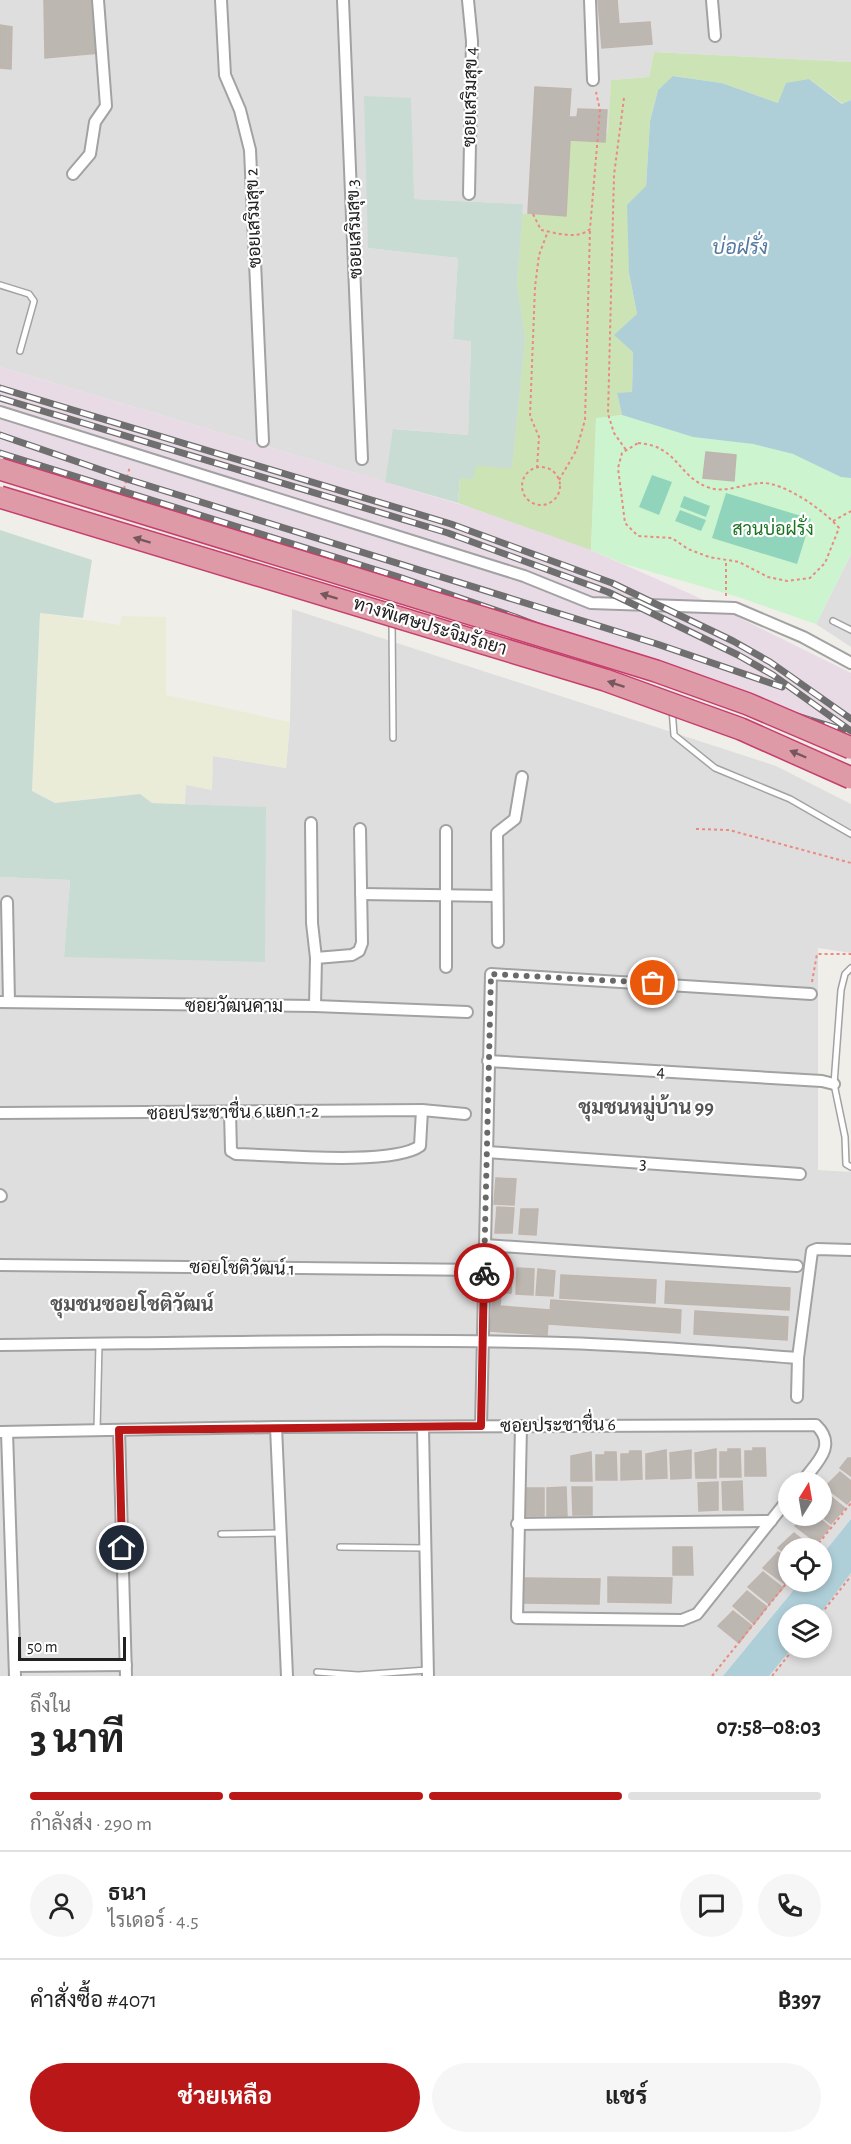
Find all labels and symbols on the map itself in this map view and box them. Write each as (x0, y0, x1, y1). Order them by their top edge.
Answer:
street label: ซอยเสริมสุข 4 (458, 46, 483, 147)
street label: ซอยเสริมสุข 2 (240, 168, 267, 268)
street label: ซอยเสริมสุข 3 (341, 179, 368, 279)
water label: บ่อฝรั่ง (712, 231, 768, 258)
park label: สวนบ่อฝรั่ง (732, 514, 814, 539)
one-way arrow (133, 535, 151, 544)
one-way arrow (320, 591, 338, 600)
street label: ทางพิเศษประจิมรัถยา (351, 592, 510, 659)
one-way arrow (607, 678, 625, 688)
one-way arrow (789, 748, 807, 758)
pin (627, 957, 678, 1008)
street label: ซอยวัฒนคาม (185, 995, 283, 1016)
street label: 4 (656, 1063, 666, 1081)
street label: ซอยประชาชื่น 6 แยก 1-2 (147, 1094, 319, 1124)
district label: ชุมชนหมู่บ้าน 99 (578, 1094, 714, 1122)
street label: 3 (639, 1155, 647, 1173)
courier (454, 1243, 514, 1303)
street label: ซอยโชติวัฒน์ 1 (189, 1254, 295, 1279)
district label: ชุมชนซอยโชติวัฒน์ (50, 1290, 215, 1319)
street label: ซอยประชาชื่น 6 (500, 1408, 616, 1436)
north arrow (778, 1472, 832, 1526)
pin (96, 1522, 147, 1573)
scale bar (18, 1634, 126, 1662)

